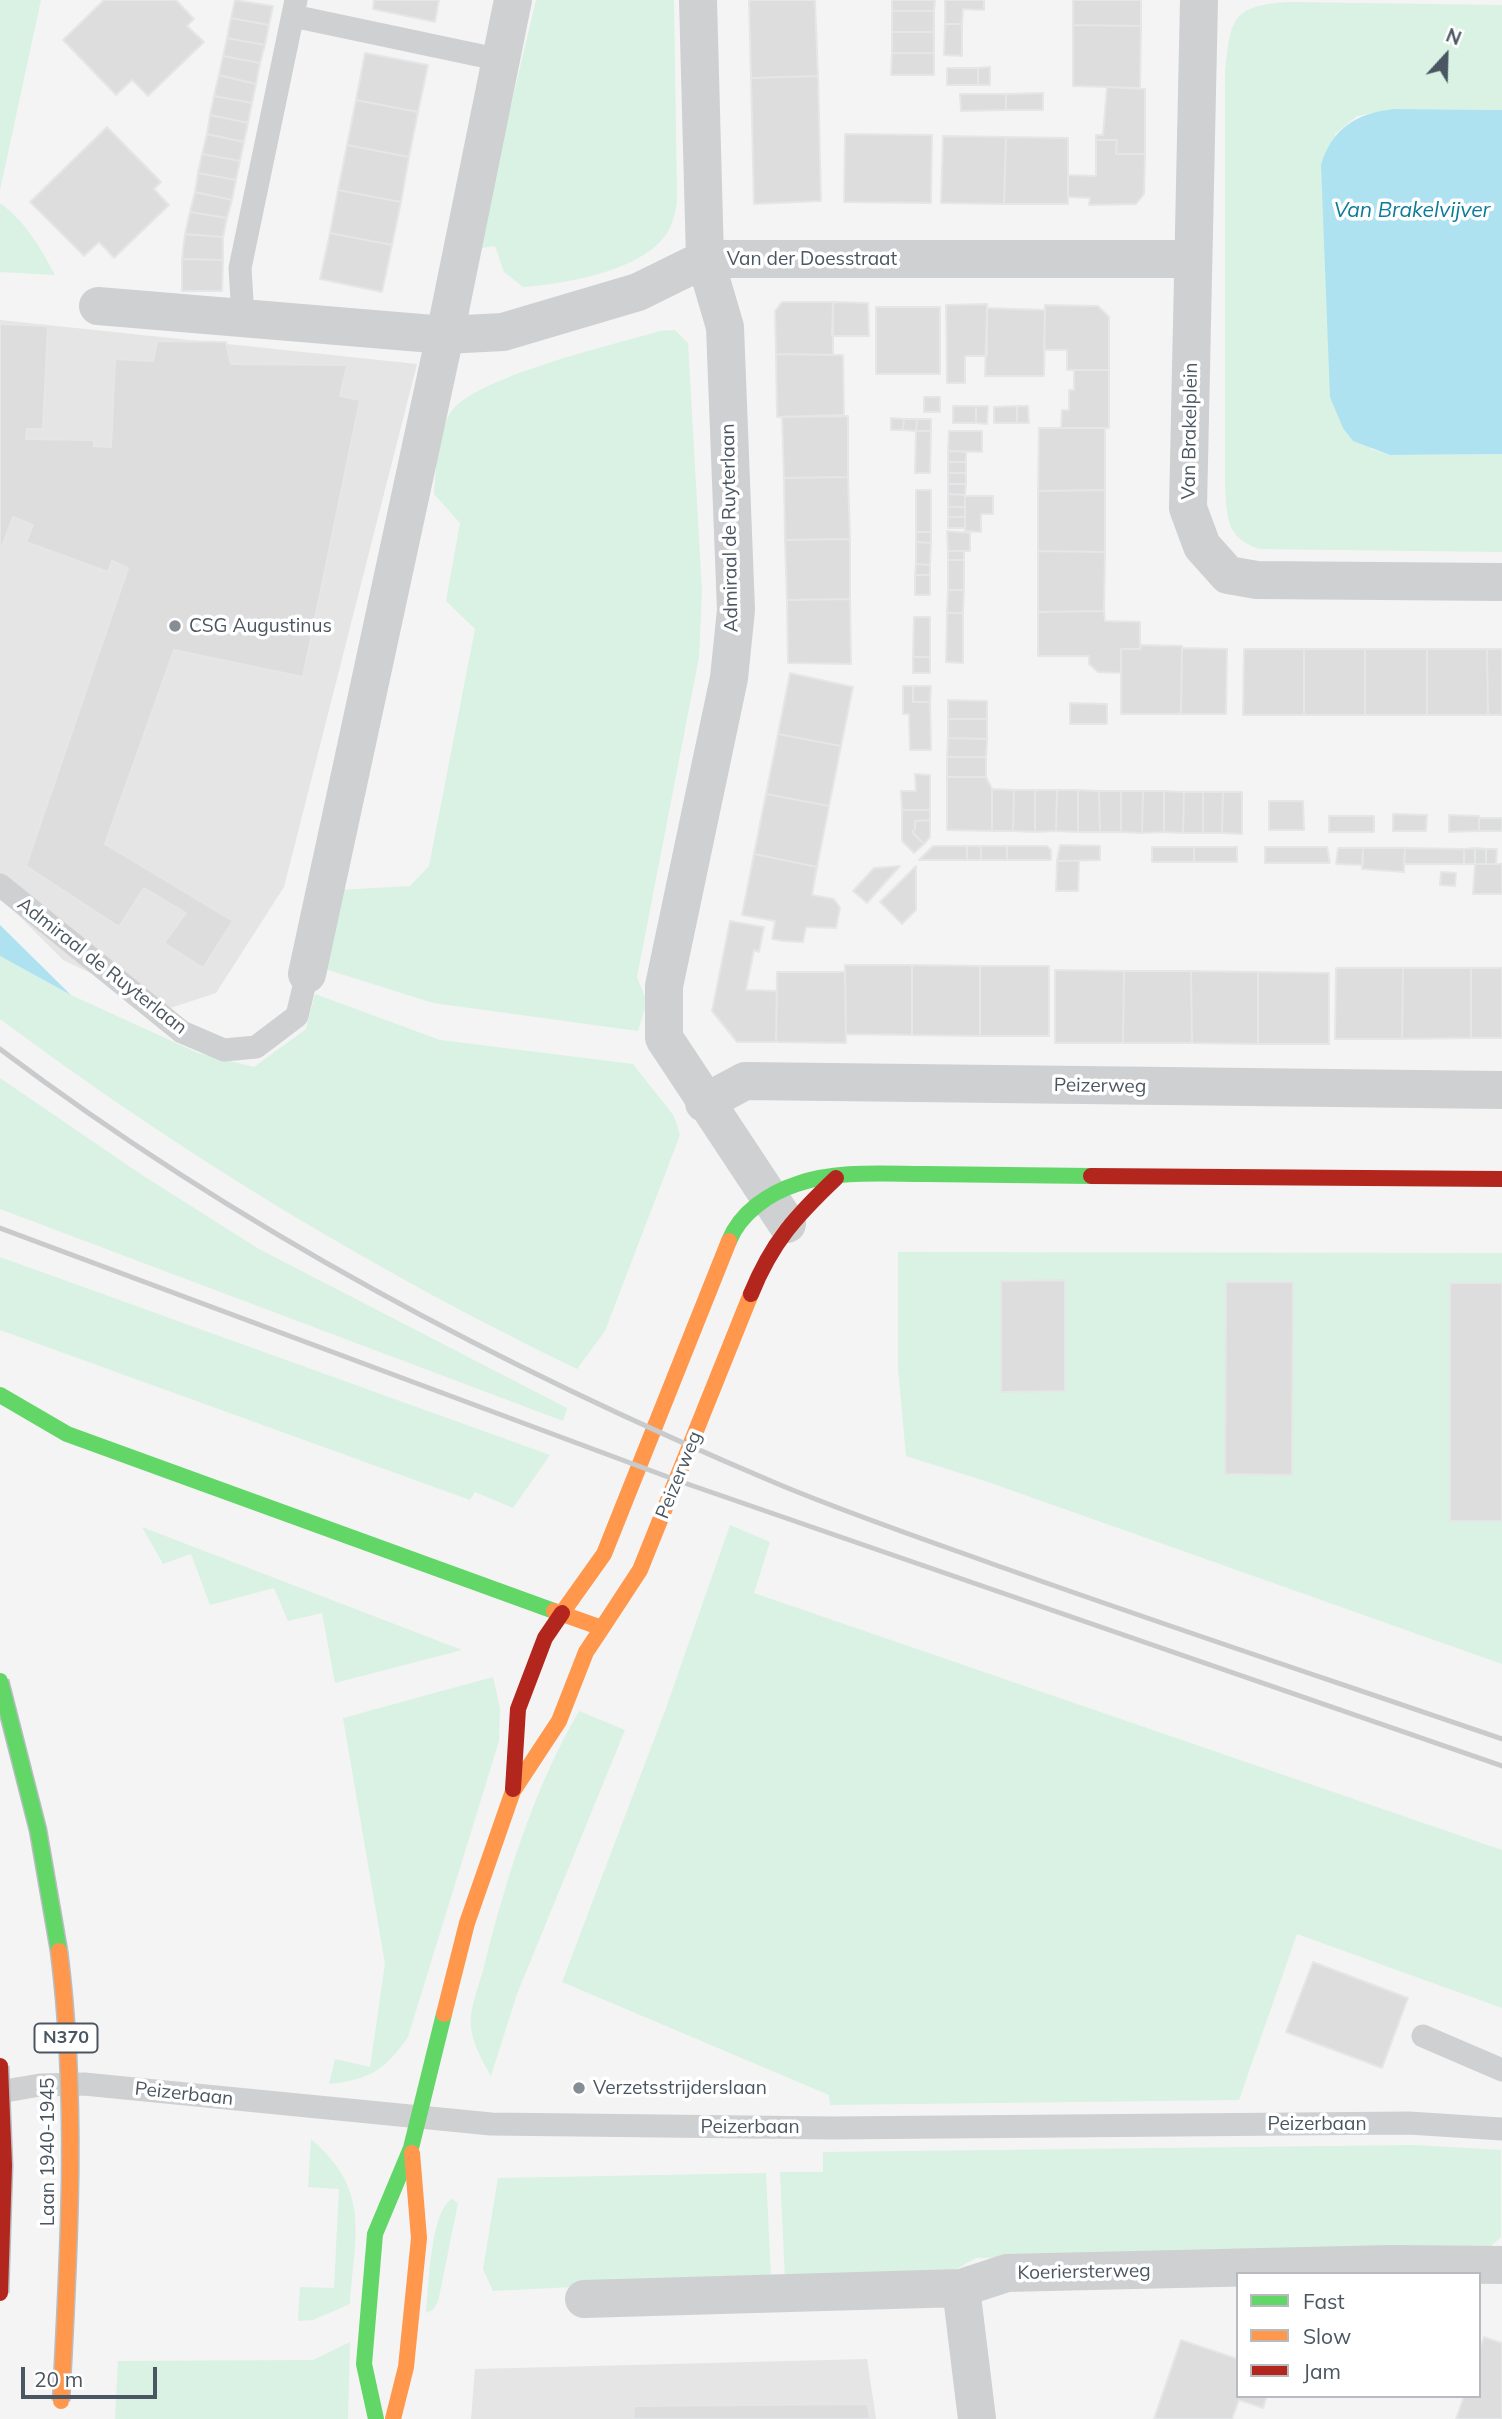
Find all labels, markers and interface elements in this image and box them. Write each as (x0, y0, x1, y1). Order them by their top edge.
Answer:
north arrow (1411, 21, 1481, 91)
text: N (1443, 23, 1465, 50)
water label: Van Brakelvijver (1334, 198, 1490, 224)
street label: Van der Doesstraat (727, 248, 897, 270)
street label: Van Brakelplein (1177, 362, 1203, 500)
street label: Admiraal de Ruyterlaan (717, 423, 743, 633)
place label: CSG Augustinus (189, 615, 332, 637)
marker: CSG Augustinus (167, 618, 183, 634)
street label: Admiraal de Ruyterlaan (13, 893, 191, 1039)
street label: Peizerweg (1054, 1074, 1146, 1098)
street label: Peizerweg (651, 1428, 707, 1522)
road number: N370 (34, 2024, 98, 2052)
street label: Peizerbaan (134, 2077, 234, 2111)
place label: Verzetsstrijderslaan (593, 2077, 767, 2099)
street label: Laan 1940-1945 (37, 2078, 59, 2226)
marker: Verzetsstrijderslaan (571, 2080, 587, 2096)
street label: Peizerbaan (1267, 2113, 1367, 2135)
street label: Peizerbaan (700, 2116, 800, 2138)
street label: Koeriersterweg (1017, 2259, 1151, 2285)
legend (1236, 2272, 1481, 2398)
text: Fast (1303, 2288, 1345, 2314)
text: Slow (1303, 2323, 1351, 2349)
scale bar (24, 2352, 161, 2396)
text: Jam (1303, 2358, 1341, 2384)
text: 20 m (34, 2366, 83, 2392)

